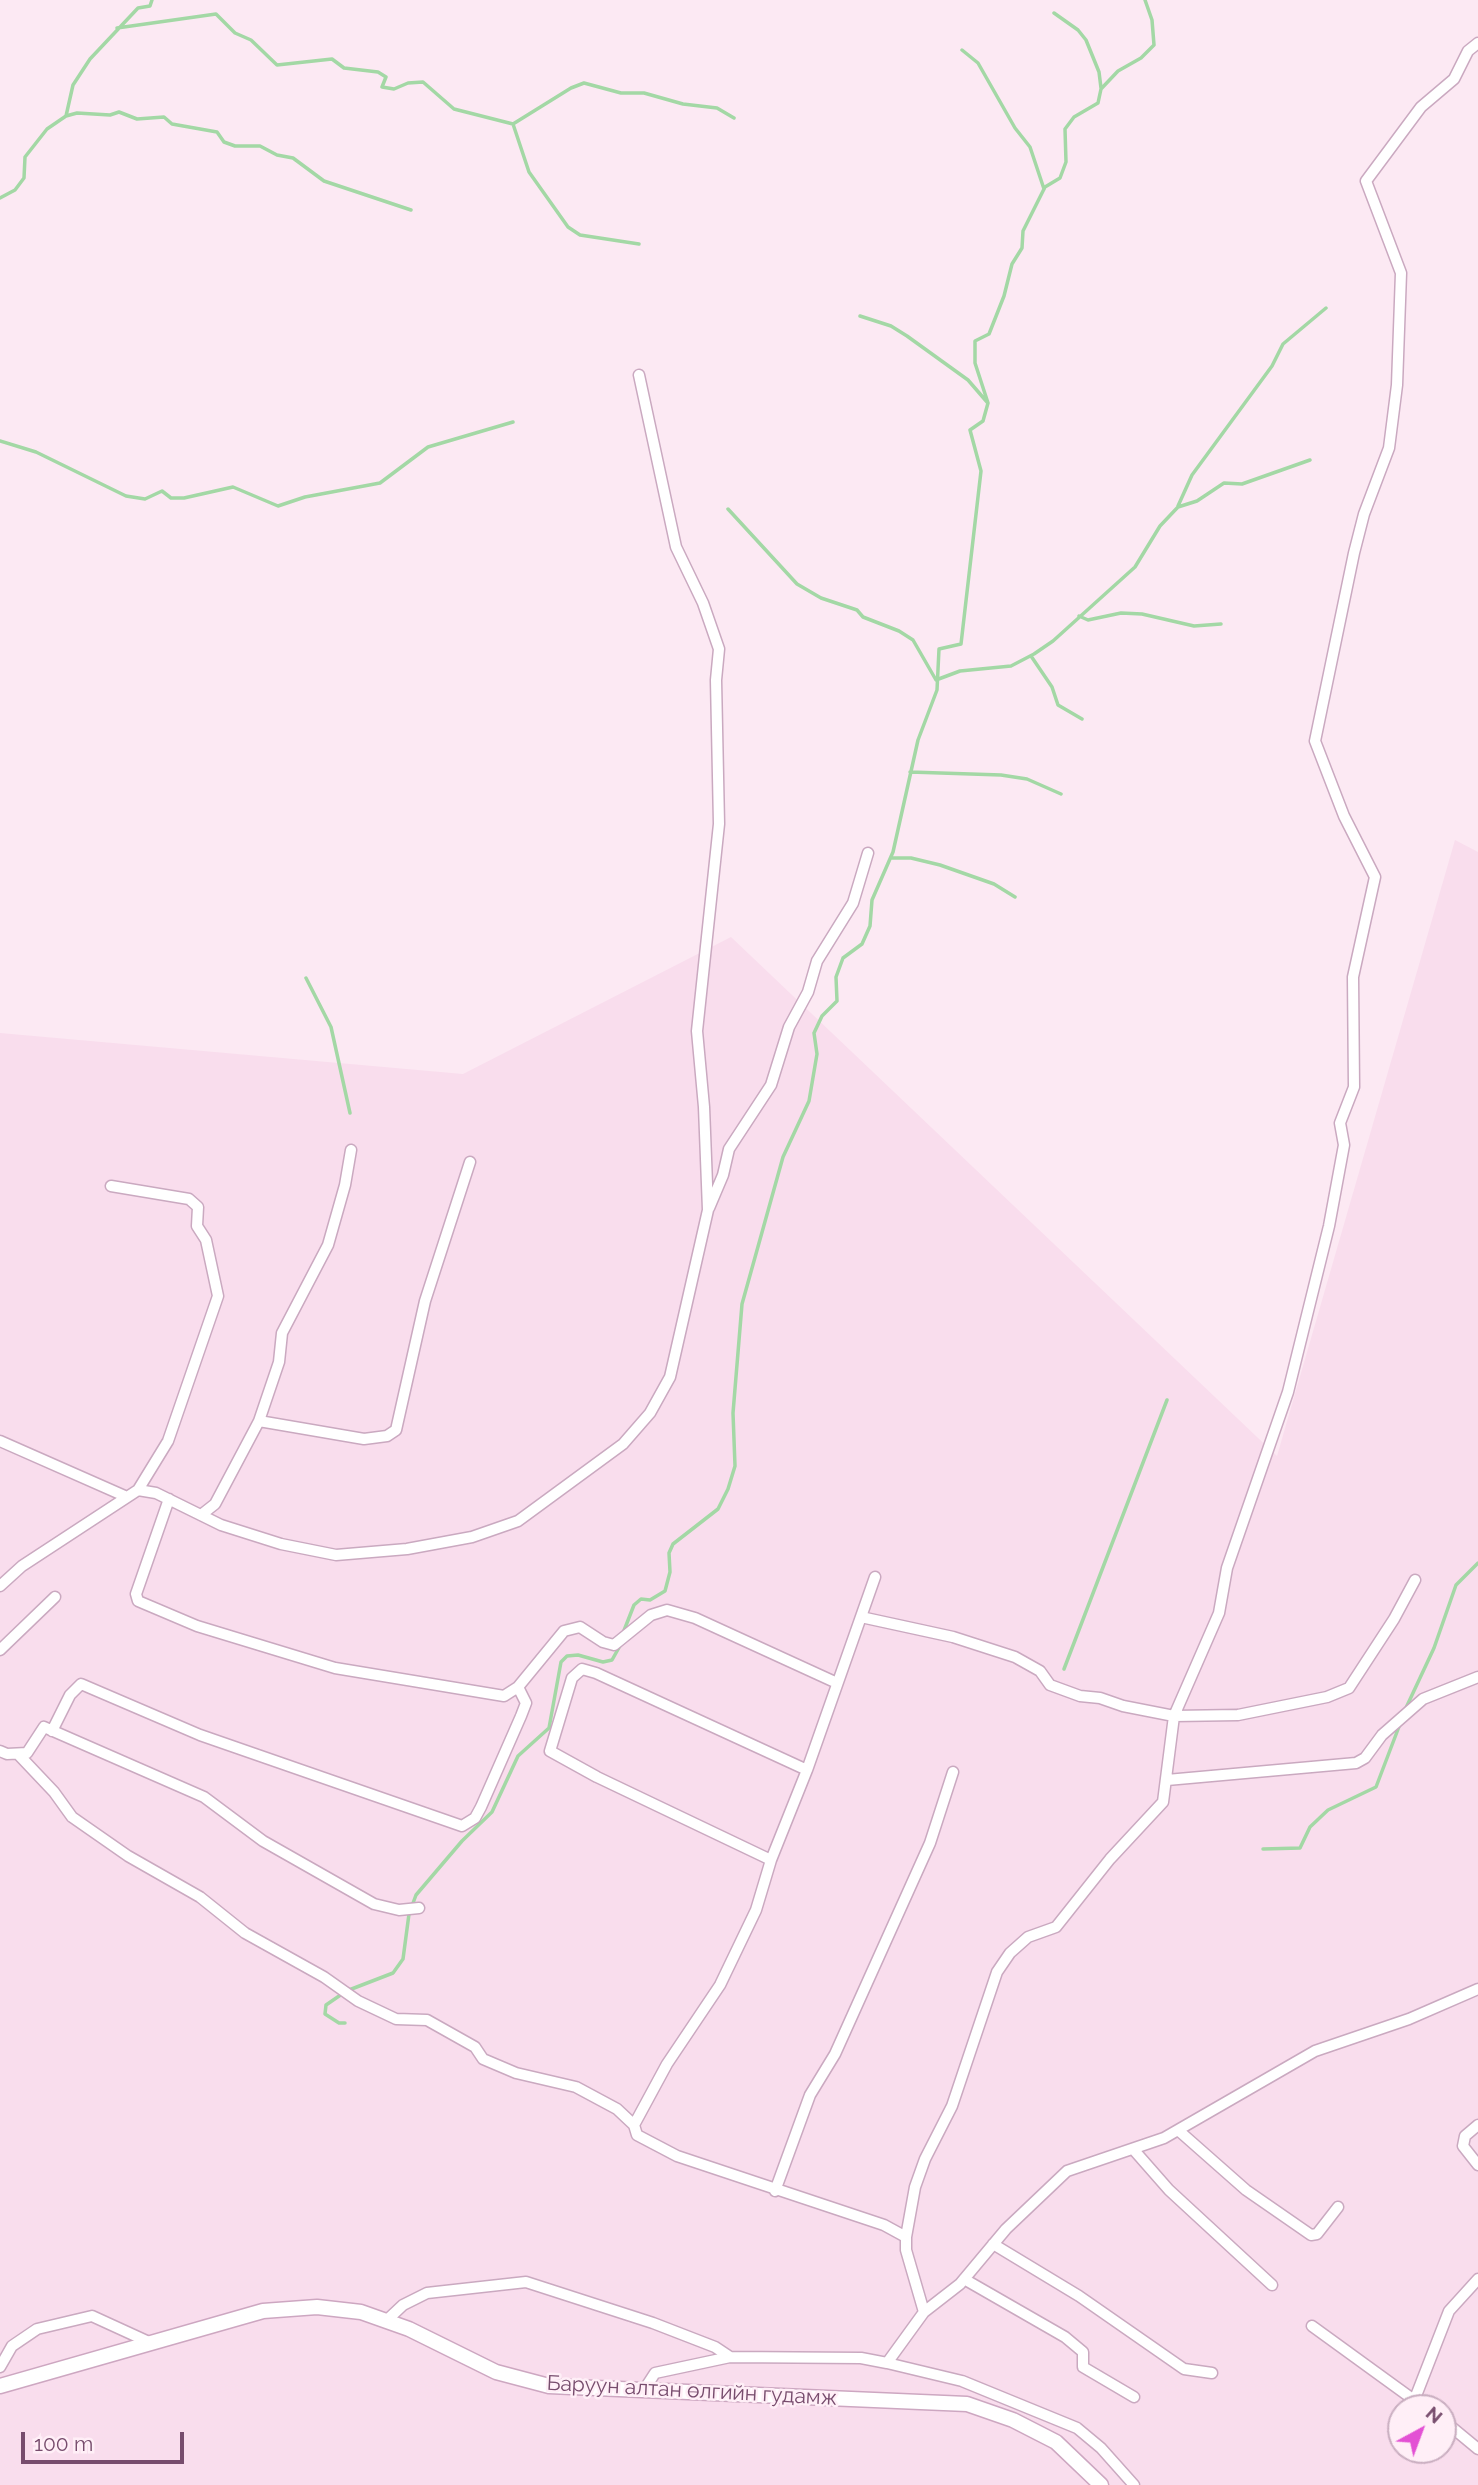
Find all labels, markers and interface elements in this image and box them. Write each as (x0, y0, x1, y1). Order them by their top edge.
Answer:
street label: Баруун алтан өлгийн гудамж (546, 2371, 838, 2411)
north arrow (1387, 2394, 1457, 2464)
text: N (1422, 2402, 1447, 2428)
scale bar (24, 2418, 187, 2462)
text: 100 m (34, 2431, 93, 2456)

